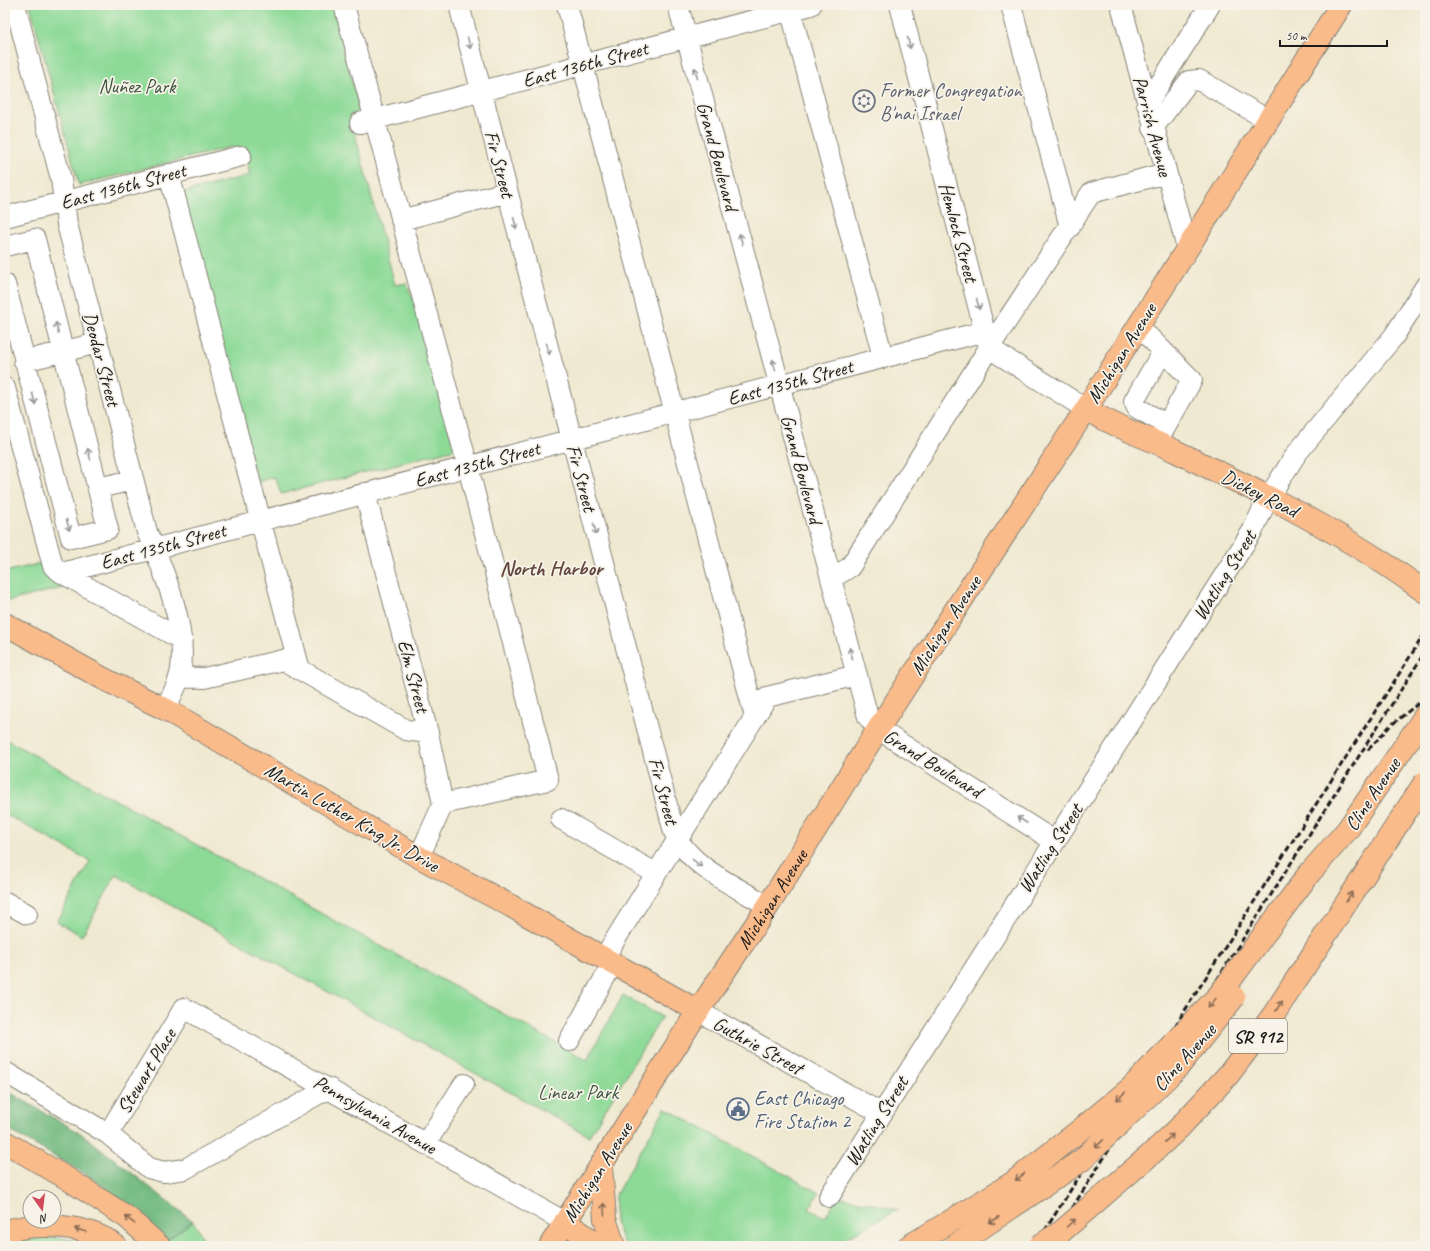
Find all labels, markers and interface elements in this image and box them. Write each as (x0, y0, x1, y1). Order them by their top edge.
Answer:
scale bar (1280, 22, 1387, 48)
text: 50 m (1286, 28, 1308, 44)
street label: East 136th Street (520, 35, 653, 93)
one-way arrow (465, 36, 473, 49)
one-way arrow (906, 36, 914, 49)
one-way arrow (692, 67, 699, 80)
street label: Parrish Avenue (1127, 73, 1178, 180)
park label: Nuñez Park (99, 74, 177, 99)
place label: Former Congregation B'nai Israel (880, 78, 1023, 126)
synagogue icon: Former Congregation B'nai Israel (851, 88, 877, 114)
street label: Grand Boulevard (691, 99, 745, 216)
street label: Fir Street (479, 128, 521, 203)
street label: East 136th Street (58, 157, 191, 215)
street label: Hemlock Street (933, 180, 984, 287)
one-way arrow (512, 216, 519, 229)
one-way arrow (736, 233, 744, 246)
one-way arrow (975, 297, 982, 310)
street label: Michigan Avenue (1081, 297, 1163, 408)
street label: Deodar Street (77, 309, 127, 411)
one-way arrow (52, 321, 60, 334)
one-way arrow (545, 342, 552, 355)
street label: East 135th Street (725, 353, 858, 411)
one-way arrow (770, 358, 777, 371)
one-way arrow (31, 392, 38, 405)
street label: Grand Boulevard (775, 412, 829, 529)
street label: East 135th Street (412, 435, 545, 493)
street label: Fir Street (561, 442, 603, 517)
one-way arrow (84, 447, 92, 460)
street label: Dickey Road (1217, 464, 1305, 525)
street label: East 135th Street (98, 517, 231, 575)
one-way arrow (65, 518, 72, 531)
one-way arrow (592, 522, 599, 535)
street label: Watling Street (1187, 524, 1263, 625)
district label: North Harbor (500, 555, 605, 581)
street label: Michigan Avenue (904, 570, 988, 680)
street label: Elm Street (392, 637, 436, 717)
one-way arrow (847, 646, 854, 659)
street label: Grand Boulevard (879, 723, 989, 805)
street label: Cline Avenue (1339, 752, 1407, 836)
street label: Fir Street (643, 755, 685, 830)
street label: Martin Luther King Jr. Drive (260, 757, 445, 878)
street label: Watling Street (1012, 797, 1090, 897)
one-way arrow (1017, 816, 1028, 824)
street label: Michigan Avenue (731, 843, 814, 954)
one-way arrow (692, 858, 703, 867)
one-way arrow (1345, 892, 1353, 903)
one-way arrow (1207, 998, 1216, 1008)
one-way arrow (1276, 1000, 1284, 1012)
street label: Guthrie Street (709, 1011, 810, 1082)
street label: Cline Avenue (1147, 1017, 1222, 1096)
road number: SR 912 (1229, 1019, 1287, 1053)
street label: Stewart Place (111, 1023, 182, 1118)
street label: Pennsylvania Avenue (309, 1069, 442, 1160)
street label: Watling Street (839, 1070, 915, 1171)
park label: Linear Park (538, 1080, 620, 1105)
place label: East Chicago Fire Station 2 (754, 1086, 852, 1134)
one-way arrow (1116, 1091, 1126, 1101)
public building icon: East Chicago Fire Station 2 (725, 1096, 751, 1122)
street label: Michigan Avenue (557, 1116, 639, 1227)
one-way arrow (1164, 1133, 1174, 1142)
one-way arrow (1094, 1139, 1104, 1149)
one-way arrow (1014, 1173, 1025, 1182)
north arrow (22, 1189, 62, 1229)
one-way arrow (601, 1202, 608, 1215)
text: N (37, 1211, 49, 1227)
one-way arrow (125, 1215, 136, 1224)
one-way arrow (989, 1216, 1000, 1224)
one-way arrow (1066, 1219, 1076, 1228)
one-way arrow (74, 1226, 87, 1233)

